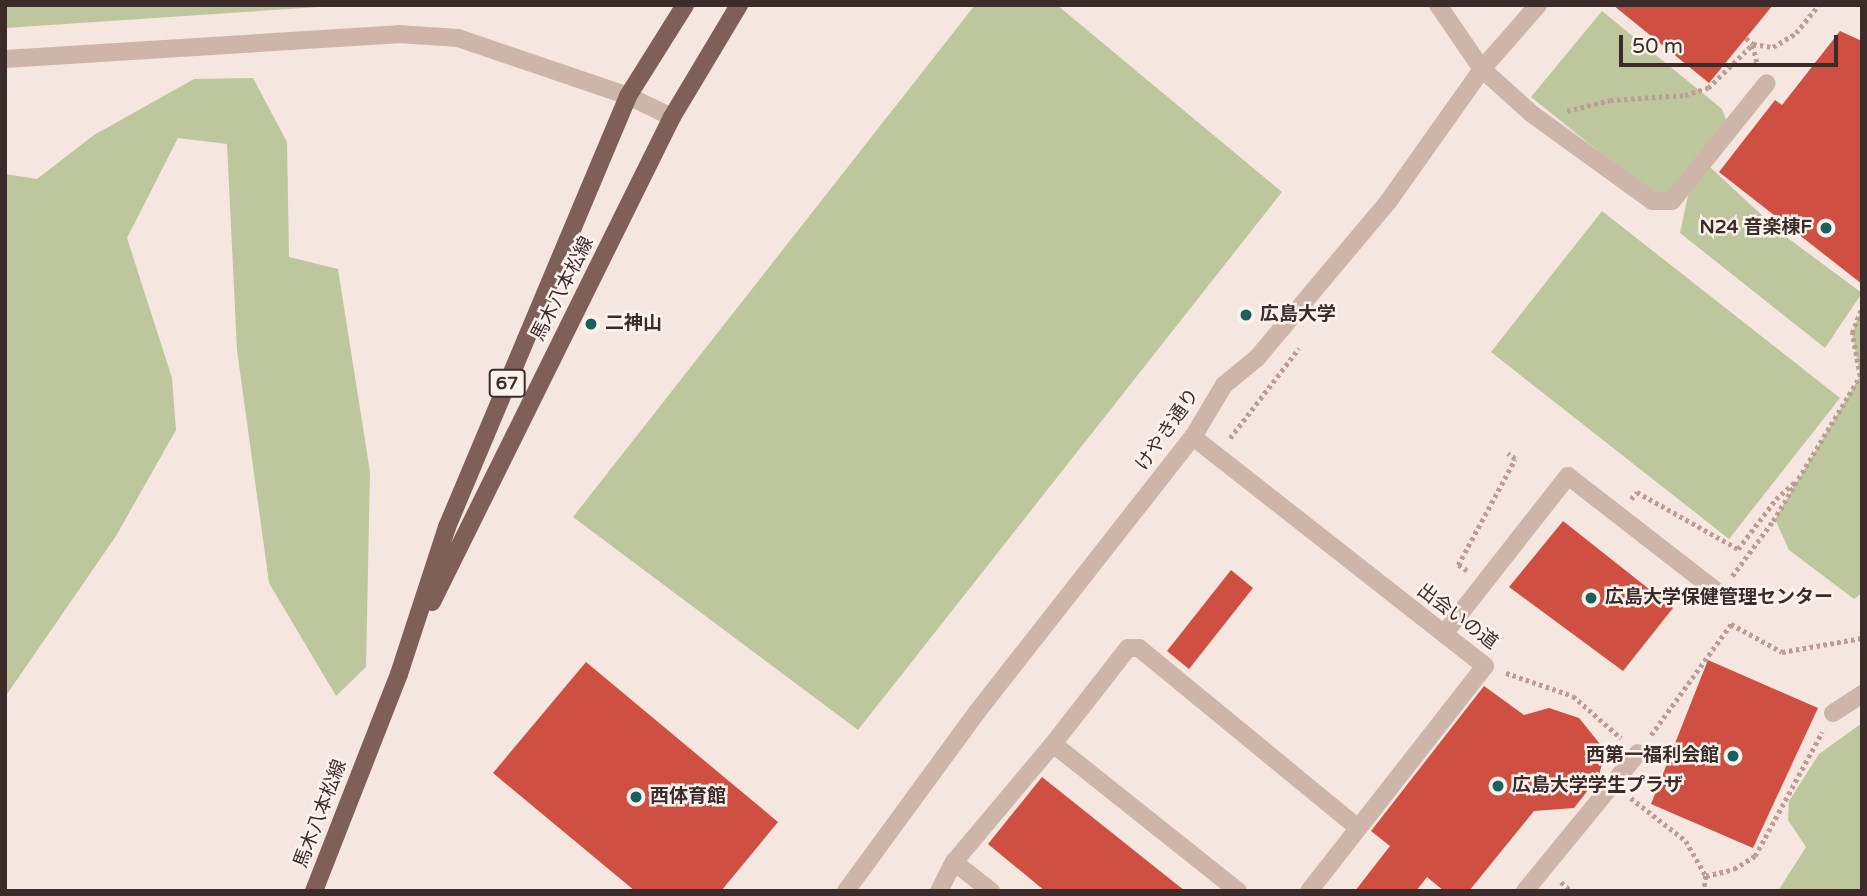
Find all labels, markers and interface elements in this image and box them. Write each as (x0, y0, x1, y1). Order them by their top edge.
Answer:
scale bar (1622, 21, 1841, 65)
text: 50 m (1632, 34, 1683, 59)
place label: N24 音楽棟F (1699, 217, 1812, 239)
marker: N24 音楽棟F (1818, 220, 1834, 236)
street label: 馬木八本松線 (527, 233, 599, 345)
place label: 広島大学 (1260, 304, 1336, 326)
marker: 広島大学 (1238, 307, 1254, 323)
place label: 二神山 (605, 313, 662, 335)
marker: 二神山 (583, 316, 599, 332)
road number: 67 (488, 368, 526, 398)
street label: けやき通り (1131, 385, 1205, 475)
street label: 出会いの道 (1412, 579, 1502, 655)
place label: 広島大学保健管理センター (1605, 587, 1833, 609)
marker: 広島大学保健管理センター (1583, 590, 1599, 606)
place label: 西第一福利会館 (1586, 745, 1719, 767)
marker: 西第一福利会館 (1725, 748, 1741, 764)
street label: 馬木八本松線 (290, 757, 352, 871)
place label: 広島大学学生プラザ (1512, 775, 1683, 797)
marker: 広島大学学生プラザ (1490, 778, 1506, 794)
place label: 西体育館 (650, 786, 726, 808)
marker: 西体育館 (628, 789, 644, 805)

